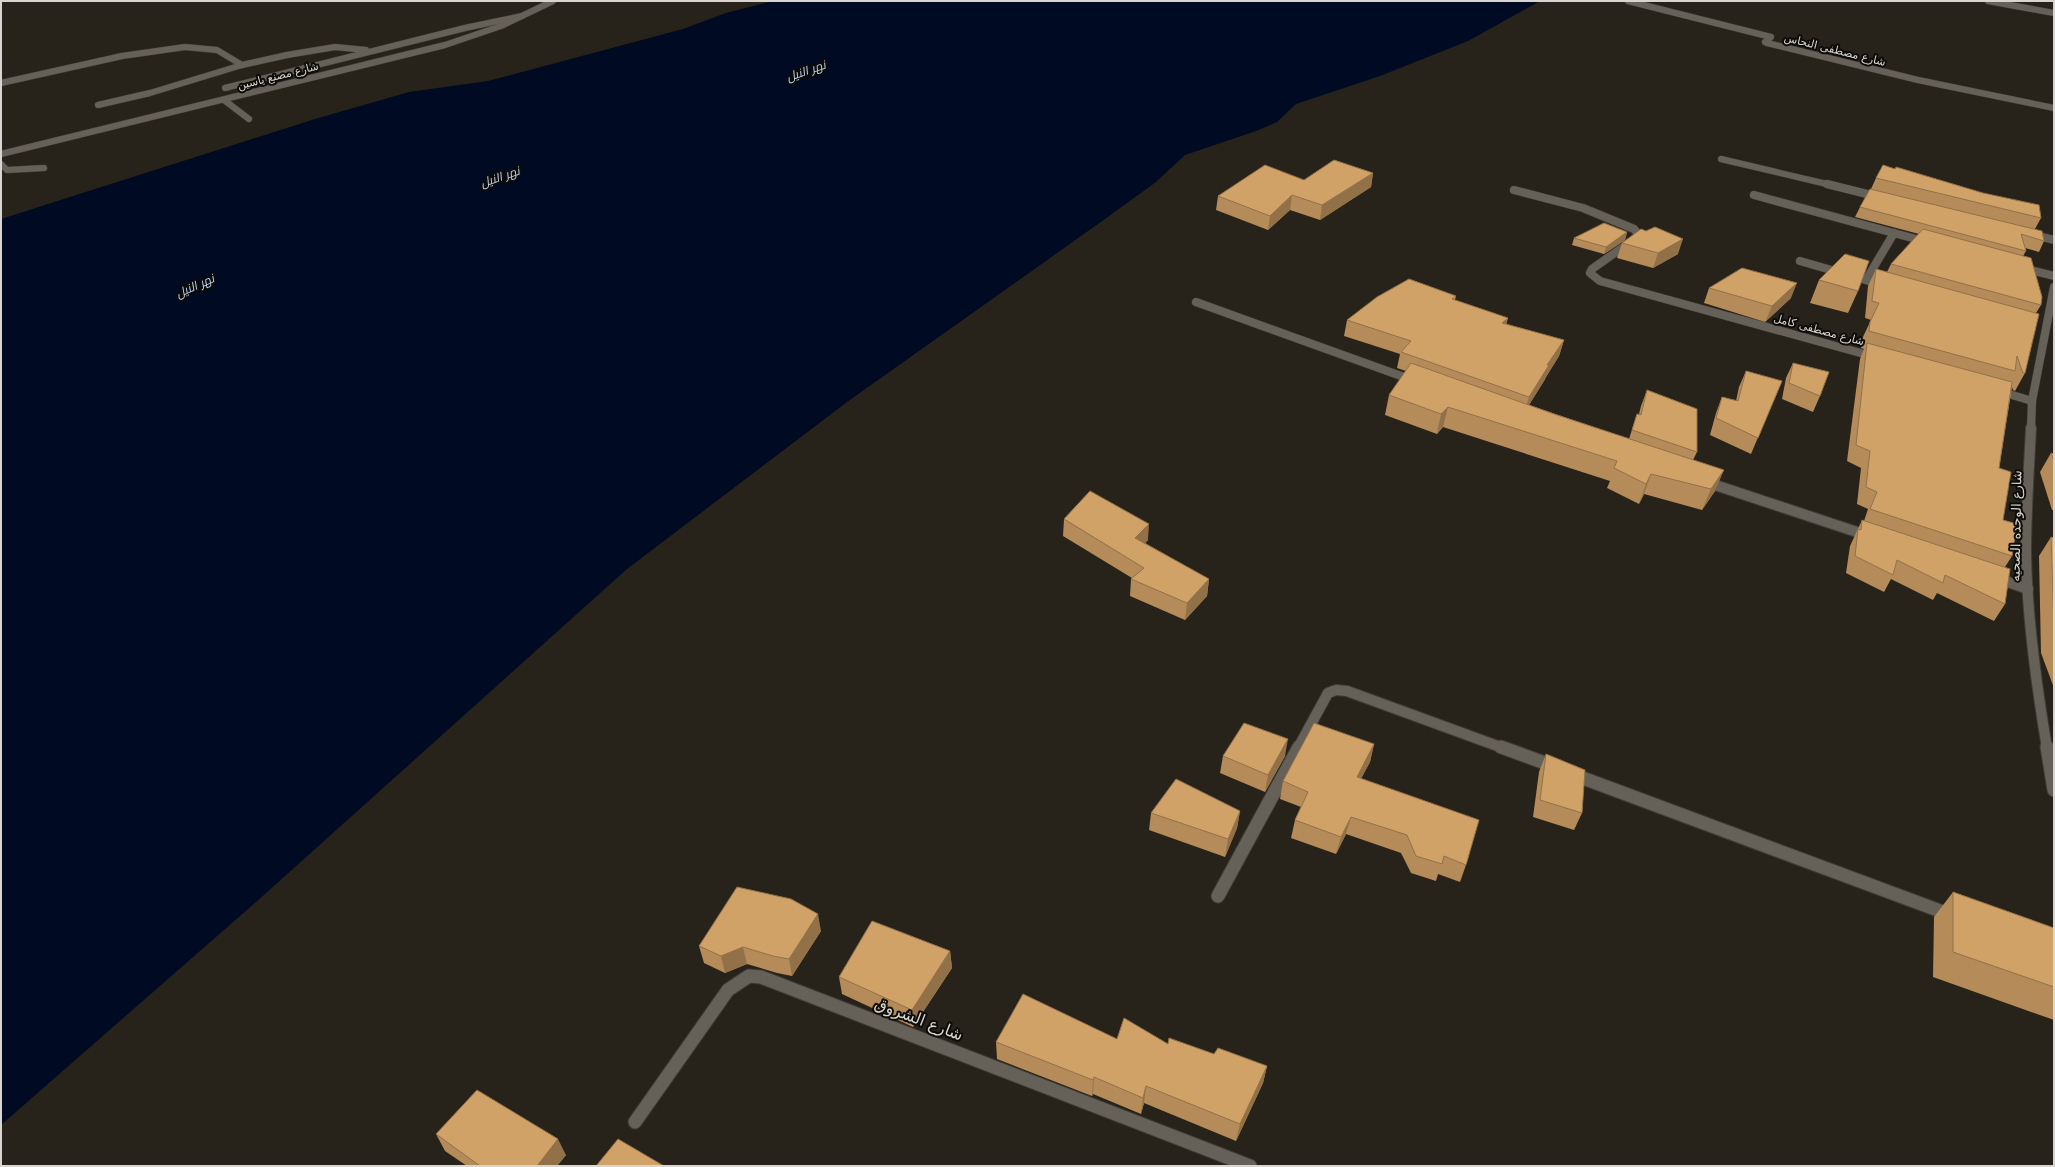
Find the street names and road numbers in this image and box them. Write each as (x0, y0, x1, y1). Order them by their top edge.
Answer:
street label: شارع مصطفى النحاس (1783, 31, 1887, 69)
street label: شارع مصنع ياسين (236, 60, 320, 92)
street label: شارع مصطفى كامل (1772, 312, 1866, 348)
street label: شارع الوحده الصحيه (2008, 470, 2025, 582)
street label: شارع الشروق (872, 993, 966, 1046)

